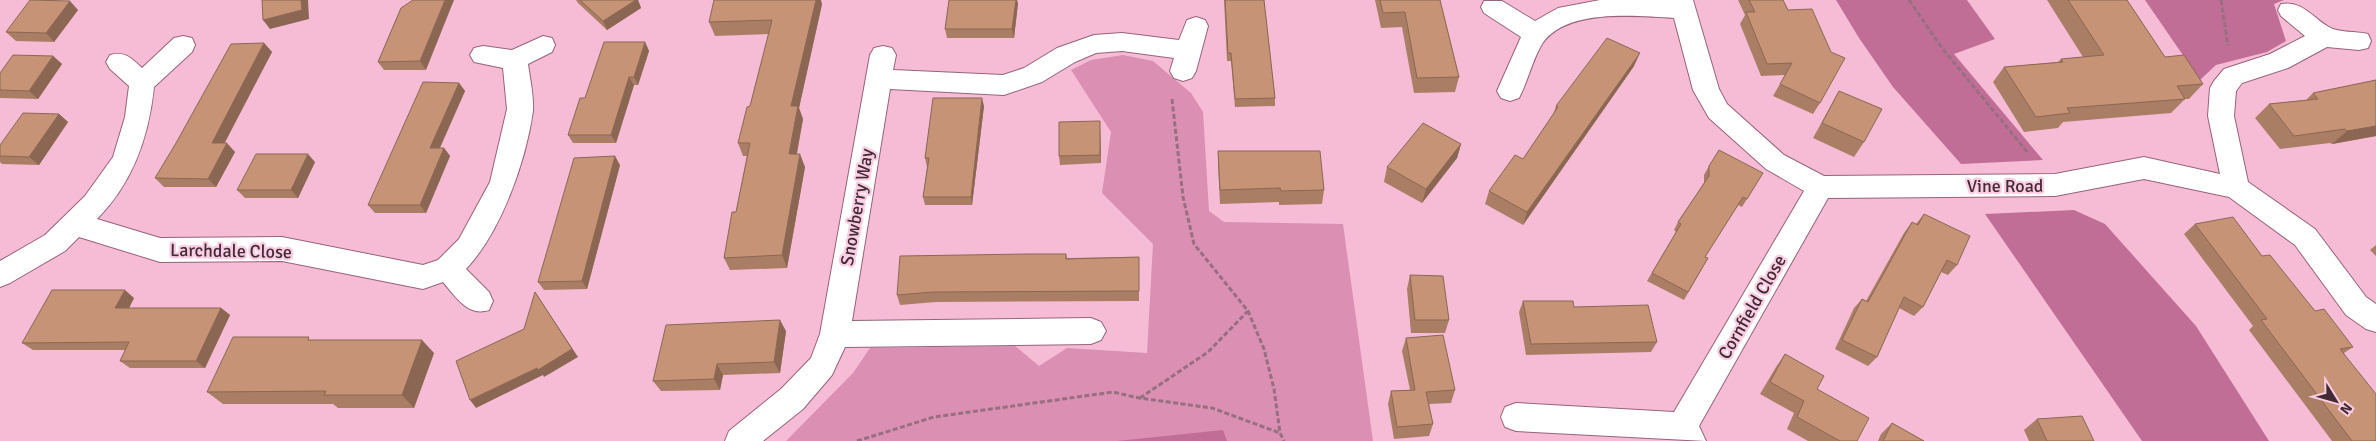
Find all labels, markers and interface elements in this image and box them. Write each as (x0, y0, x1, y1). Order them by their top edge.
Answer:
street label: Snowberry Way (836, 146, 878, 267)
street label: Vine Road (1967, 175, 2043, 197)
street label: Larchdale Close (170, 239, 292, 263)
street label: Cornfield Close (1713, 251, 1791, 363)
north arrow (2311, 376, 2361, 426)
text: N (2336, 400, 2356, 418)

